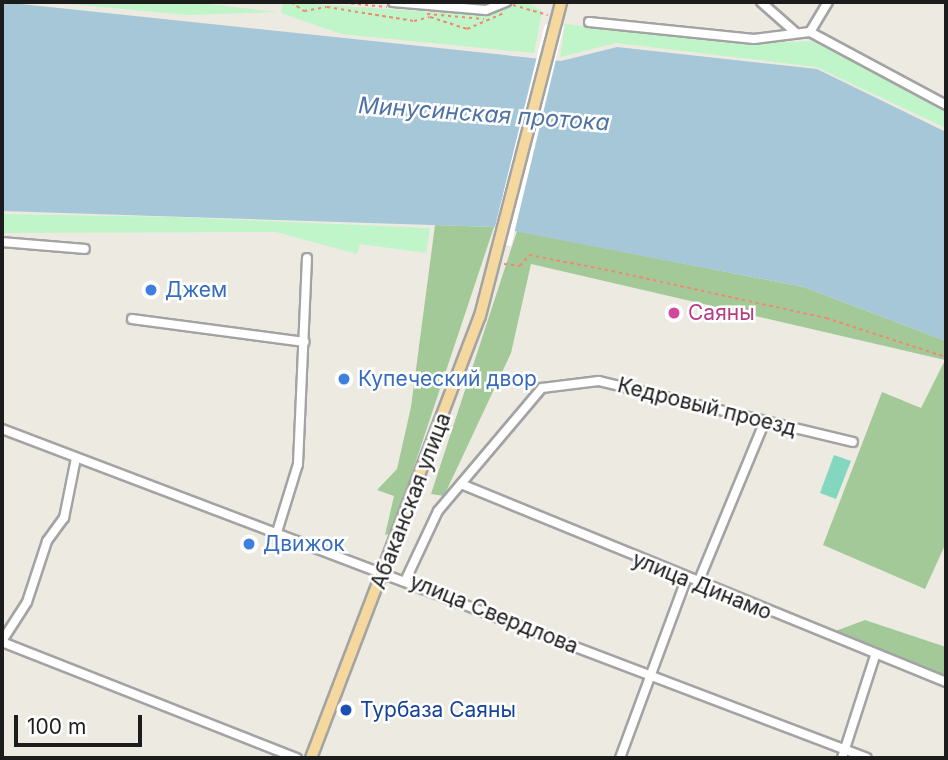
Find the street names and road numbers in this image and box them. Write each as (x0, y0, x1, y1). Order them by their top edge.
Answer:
street label: Кедровый проезд (615, 373, 799, 441)
street label: Абаканская улица (366, 409, 456, 593)
street label: улица Динамо (629, 547, 775, 625)
street label: улица Свердлова (406, 569, 582, 659)

